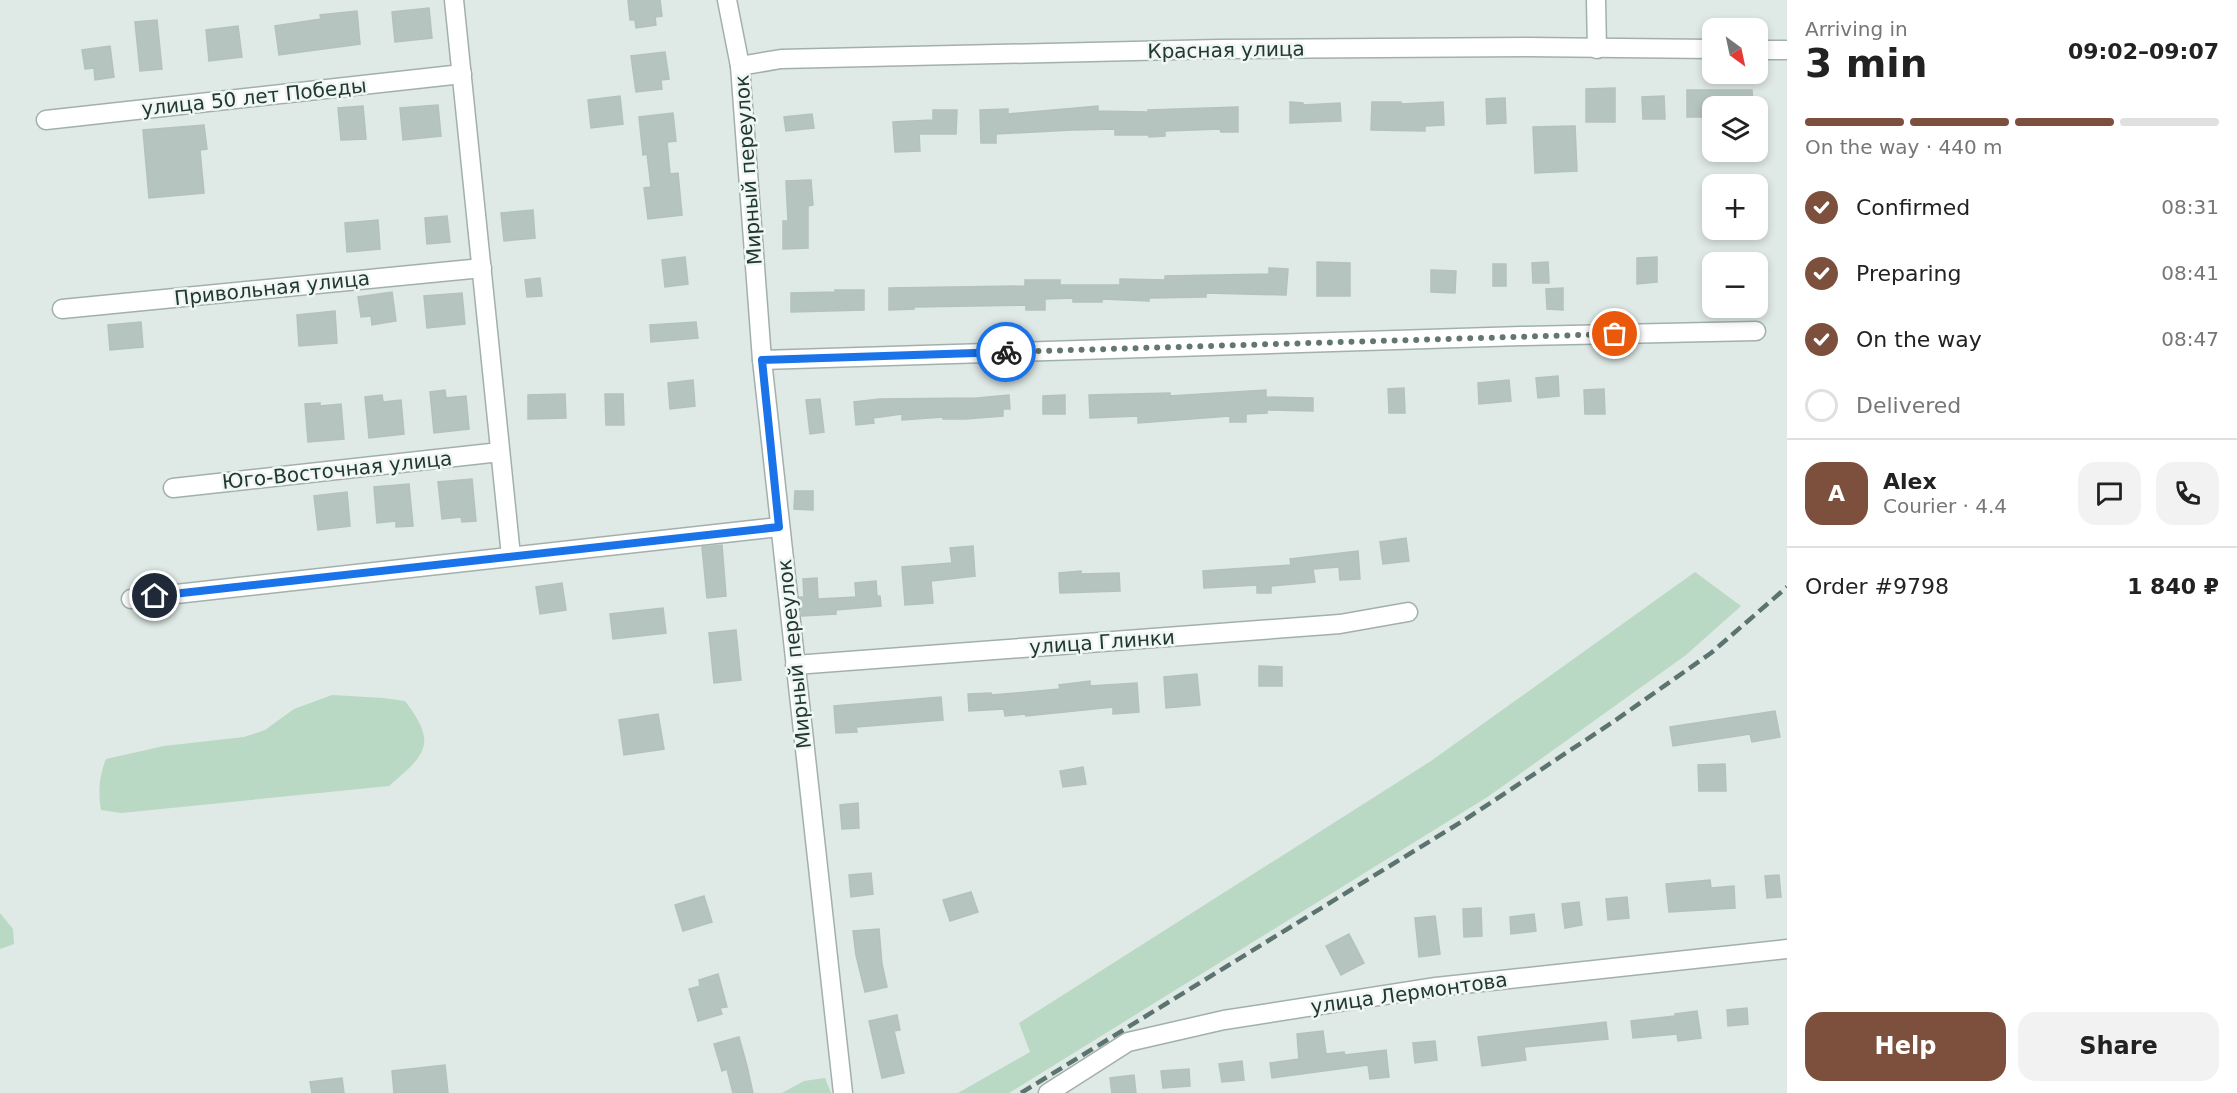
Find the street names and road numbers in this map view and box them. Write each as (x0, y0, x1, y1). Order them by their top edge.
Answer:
street label: Красная улица (1147, 37, 1305, 63)
street label: улица 50 лет Победы (140, 73, 368, 121)
street label: Мирный переулок (729, 74, 767, 266)
street label: Привольная улица (173, 266, 371, 310)
street label: Юго-Восточная улица (221, 446, 453, 494)
street label: Мирный переулок (772, 558, 816, 750)
street label: улица Глинки (1028, 625, 1176, 659)
street label: улица Лермонтова (1309, 967, 1509, 1019)

